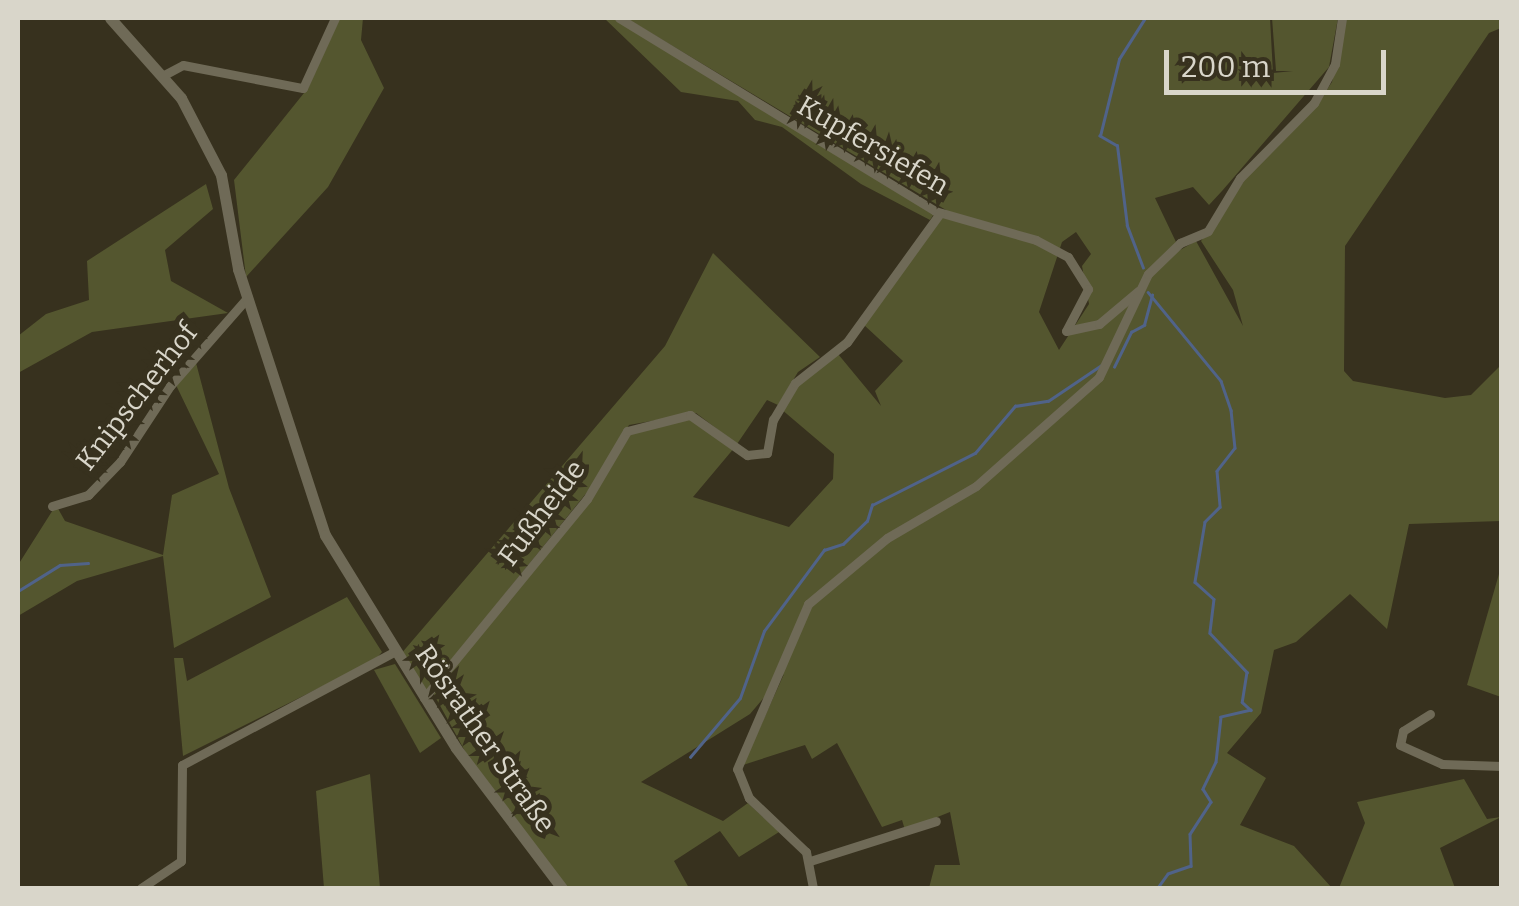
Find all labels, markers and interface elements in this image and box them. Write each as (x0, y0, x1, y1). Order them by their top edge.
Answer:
scale bar (1169, 30, 1392, 92)
text: 200 m (1181, 49, 1270, 85)
street label: Kupfersiefen (791, 89, 955, 203)
street label: Knipscherhof (69, 317, 205, 477)
street label: Fußheide (491, 454, 593, 572)
street label: Rösrather Straße (408, 639, 562, 839)

